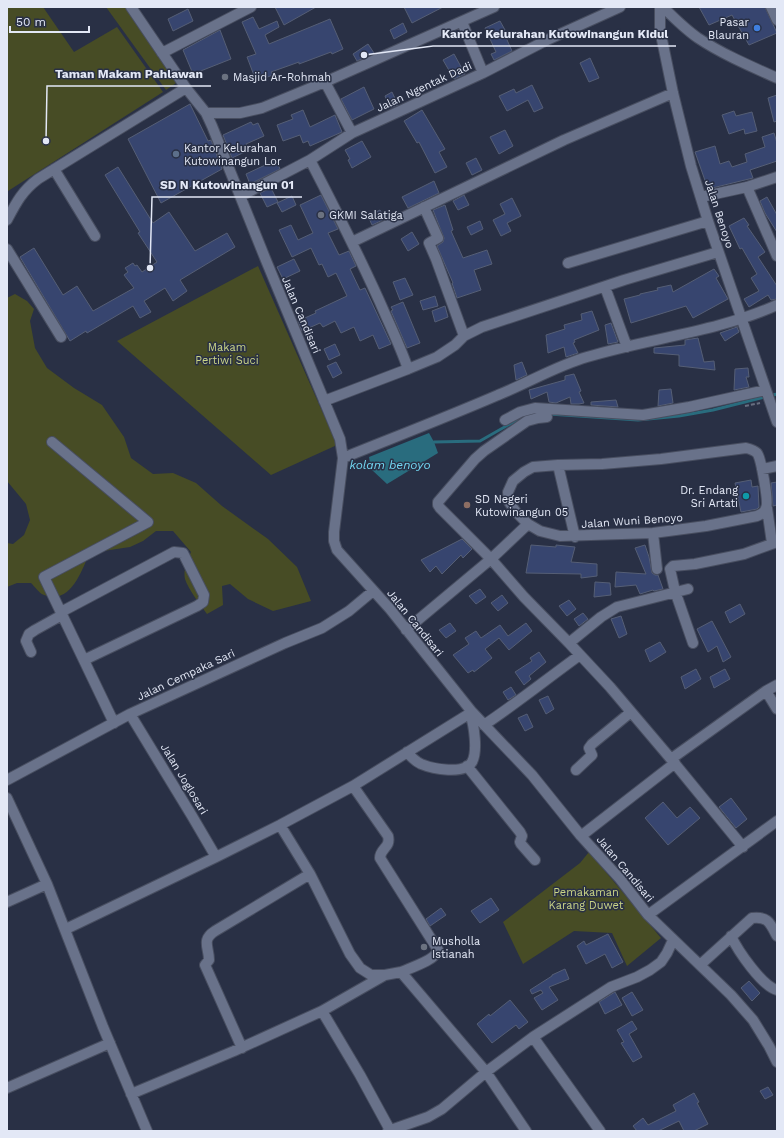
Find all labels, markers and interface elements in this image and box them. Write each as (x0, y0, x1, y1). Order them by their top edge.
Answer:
scale bar (10, 8, 89, 34)
text: 50 m (16, 15, 46, 29)
place label: Pasar Blauran (708, 16, 750, 42)
callout: Kantor Kelurahan Kutowinangun Kidul (433, 22, 676, 46)
marker: Pasar Blauran (752, 23, 762, 33)
text: Kantor Kelurahan Kutowinangun Kidul (442, 27, 668, 41)
street label: Jalan Ngentak Dadi (374, 59, 474, 115)
callout: Taman Makam Pahlawan (47, 62, 211, 86)
text: Taman Makam Pahlawan (55, 67, 203, 81)
place label: Masjid Ar-Rohmah (233, 71, 331, 84)
marker: Masjid Ar-Rohmah (220, 72, 230, 82)
place label: Kantor Kelurahan Kutowinangun Lor (184, 142, 282, 168)
marker: Kantor Kelurahan Kutowinangun Lor (171, 149, 181, 159)
callout: SD N Kutowinangun 01 (152, 173, 302, 197)
text: SD N Kutowinangun 01 (160, 178, 294, 192)
street label: Jalan Benoyo (702, 178, 736, 250)
place label: GKMI Salatiga (329, 209, 403, 222)
marker: GKMI Salatiga (316, 210, 326, 220)
street label: Jalan Candisari (279, 275, 323, 355)
park label: Makam Pertiwi Suci (195, 341, 259, 367)
water label: kolam benoyo (349, 458, 431, 472)
place label: Dr. Endang Sri Artati (680, 484, 738, 510)
marker: Dr. Endang Sri Artati (741, 491, 751, 501)
place label: SD Negeri Kutowinangun 05 (475, 493, 568, 519)
marker: SD Negeri Kutowinangun 05 (462, 500, 472, 510)
street label: Jalan Wuni Benoyo (581, 511, 683, 531)
street label: Jalan Candisari (384, 587, 446, 659)
street label: Jalan Cempaka Sari (135, 647, 237, 703)
street label: Jalan Joglosari (158, 741, 210, 817)
street label: Jalan Candisari (594, 833, 656, 905)
park label: Pemakaman Karang Duwet (549, 886, 624, 912)
place label: Musholla Istianah (432, 935, 480, 961)
marker: Musholla Istianah (419, 942, 429, 952)

